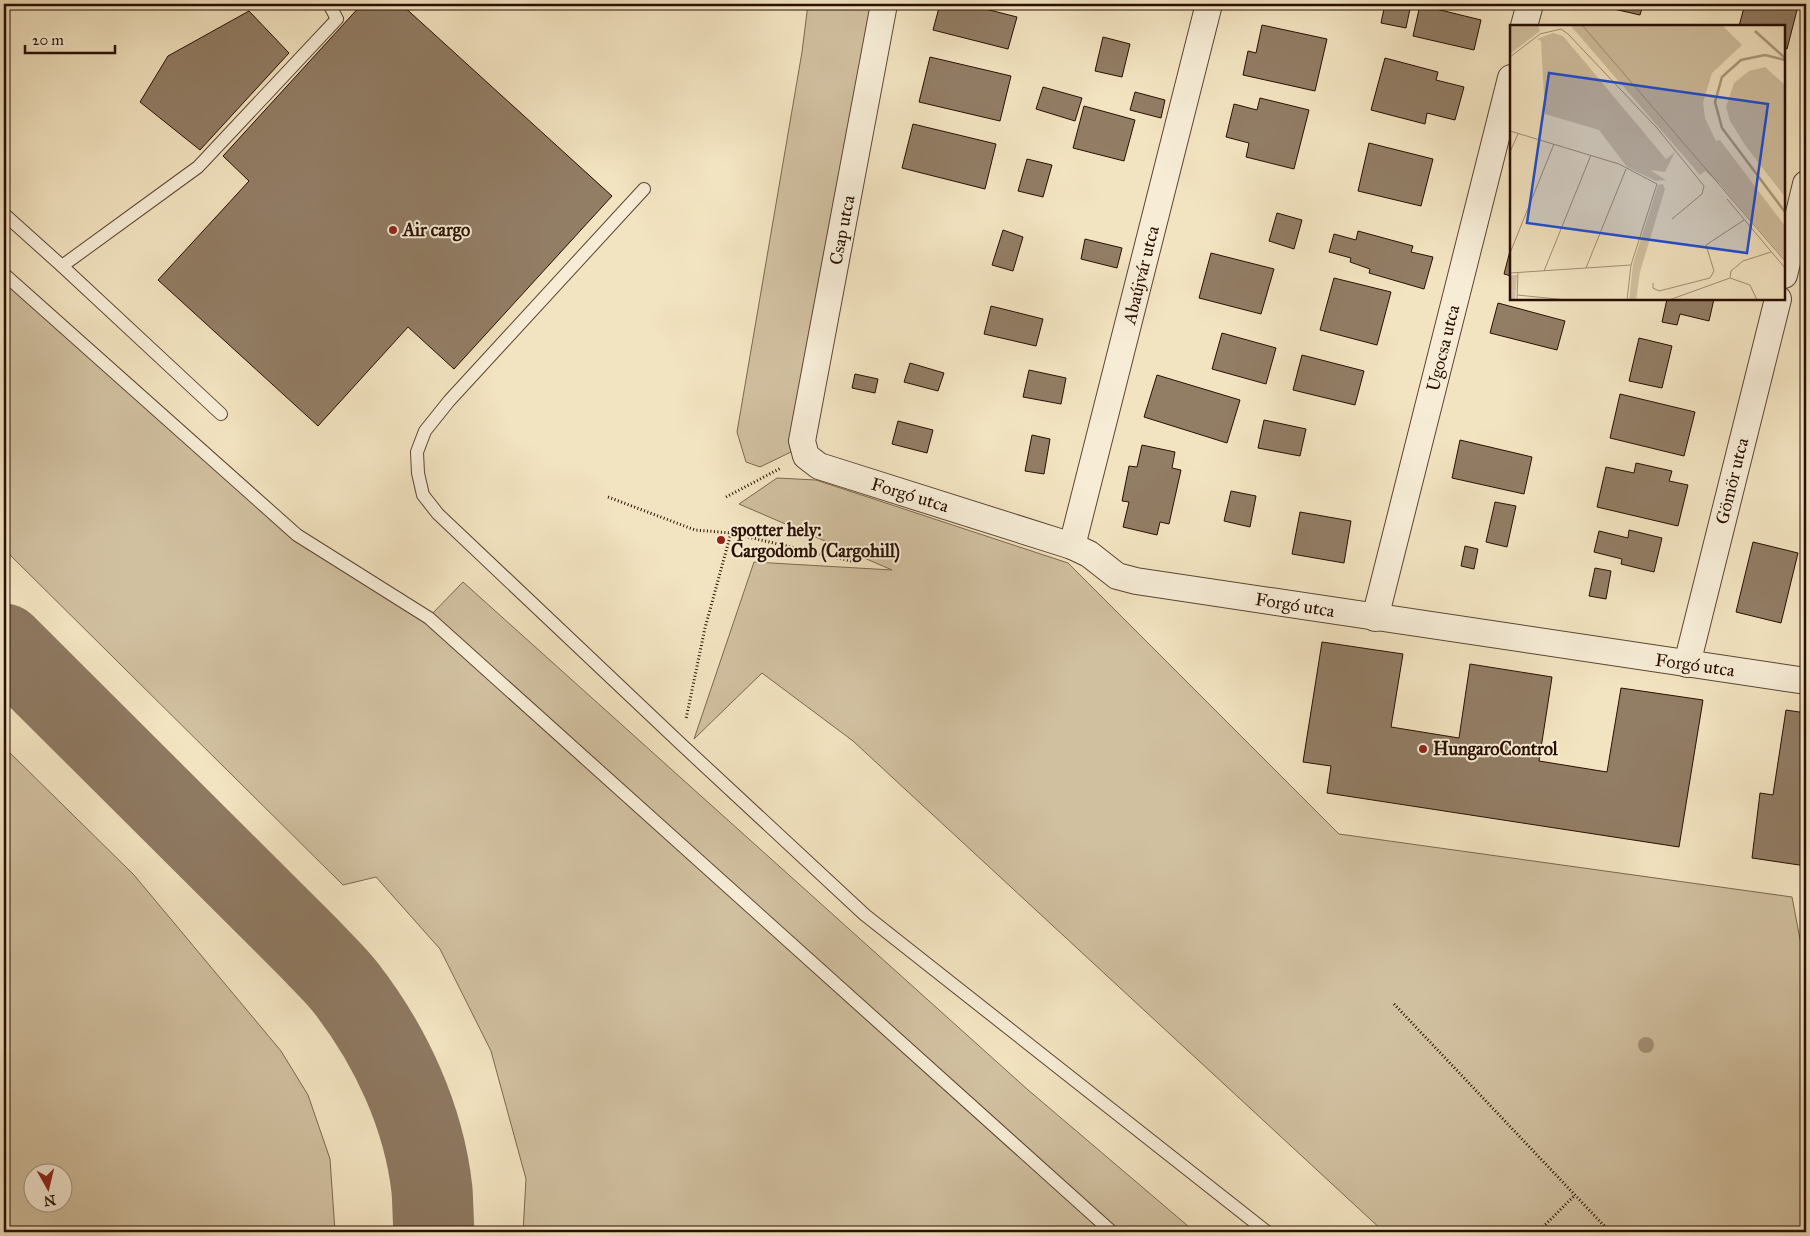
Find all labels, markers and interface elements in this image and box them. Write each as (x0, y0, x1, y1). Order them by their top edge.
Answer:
scale bar (25, 22, 115, 54)
inset map (1510, 25, 1785, 300)
text: 20 m (32, 31, 64, 49)
street label: Csap utca (824, 193, 860, 267)
place label: Air cargo (402, 219, 470, 242)
street label: Abaújvár utca (1118, 223, 1164, 327)
marker: Air cargo (387, 224, 399, 236)
street label: Ugocsa utca (1422, 302, 1465, 394)
street label: Gömör utca (1711, 435, 1753, 526)
street label: Forgó utca (868, 473, 952, 518)
place label: spotter hely: Cargodomb (Cargohill) (731, 519, 900, 563)
marker: spotter hely: Cargodomb (Cargohill) (715, 534, 727, 546)
street label: Forgó utca (1254, 588, 1337, 623)
street label: Forgó utca (1654, 649, 1736, 682)
place label: HungaroControl (1433, 738, 1559, 761)
marker: HungaroControl (1417, 743, 1429, 755)
north arrow (22, 1164, 72, 1214)
text: N (43, 1191, 57, 1210)

